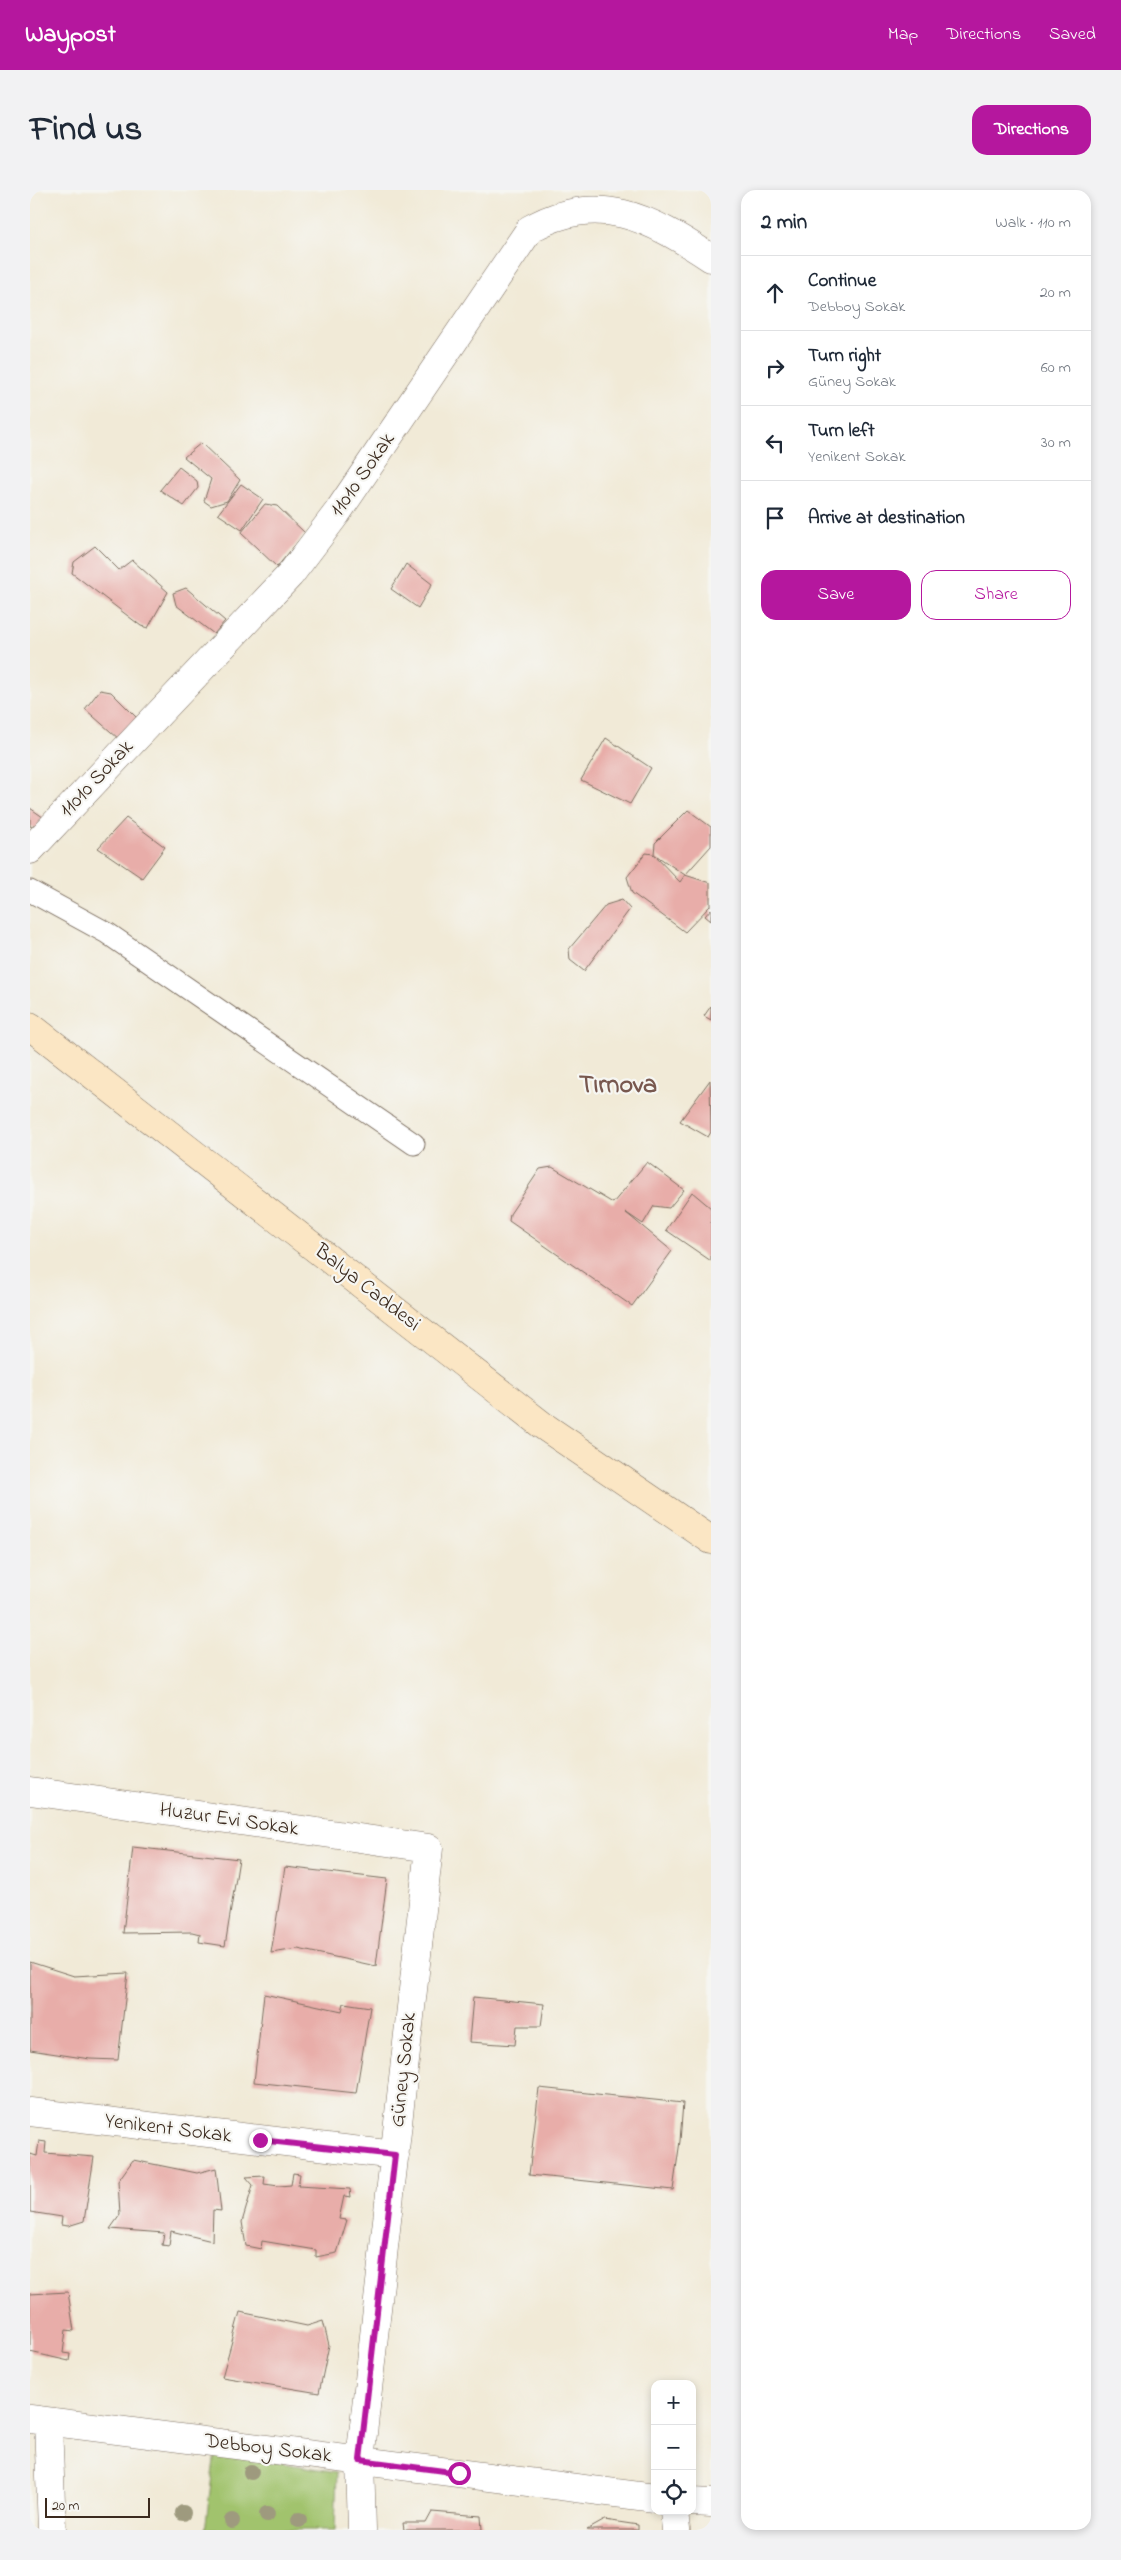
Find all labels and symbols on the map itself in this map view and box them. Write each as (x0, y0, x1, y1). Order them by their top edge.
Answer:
street label: 11010 Sokak (323, 426, 404, 523)
street label: 11010 Sokak (53, 733, 142, 825)
district label: Tırnova (579, 1067, 657, 1105)
street label: Balya Caddesi (305, 1236, 427, 1341)
street label: Huzur Evi Sokak (158, 1795, 301, 1845)
street label: Güney Sokak (383, 2010, 427, 2129)
street label: Yenikent Sokak (103, 2106, 234, 2152)
route end (249, 2129, 272, 2152)
street label: Debboy Sokak (202, 2426, 334, 2474)
route start (448, 2462, 471, 2485)
scale bar (45, 2495, 150, 2518)

